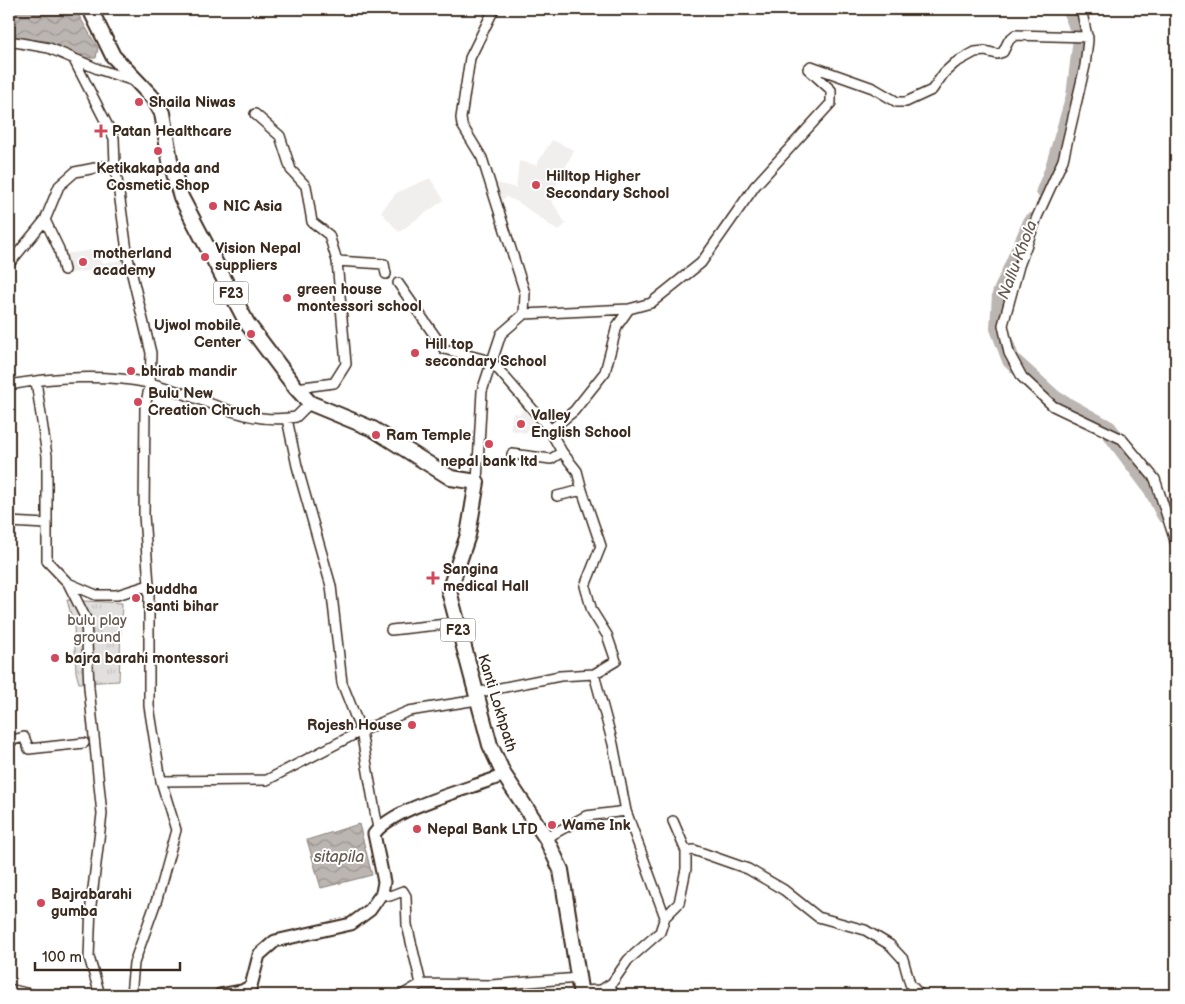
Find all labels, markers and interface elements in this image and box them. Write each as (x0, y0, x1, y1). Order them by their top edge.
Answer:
place label: Shaila Niwas (149, 93, 236, 112)
marker: Shaila Niwas (133, 96, 145, 108)
place label: Patan Healthcare (112, 122, 232, 141)
marker: Patan Healthcare (94, 124, 108, 138)
marker: Ketikakapada and Cosmetic Shop (152, 145, 164, 157)
place label: Ketikakapada and Cosmetic Shop (96, 159, 220, 195)
place label: Hilltop Higher Secondary School (546, 167, 669, 203)
marker: Hilltop Higher Secondary School (530, 179, 542, 191)
place label: NIC Asia (223, 197, 282, 216)
marker: NIC Asia (207, 200, 219, 212)
water label: Nallu Khola (994, 218, 1042, 302)
place label: Vision Nepal suppliers (215, 239, 301, 275)
place label: motherland academy (93, 244, 172, 280)
marker: Vision Nepal suppliers (199, 251, 211, 263)
marker: motherland academy (77, 256, 89, 268)
place label: green house montessori school (297, 280, 422, 316)
road number: F23 (214, 282, 248, 304)
marker: green house montessori school (281, 292, 293, 304)
place label: Ujwol mobile Center (154, 316, 242, 352)
marker: Ujwol mobile Center (245, 328, 257, 340)
place label: Hill top secondary School (425, 335, 547, 371)
marker: Hill top secondary School (409, 347, 421, 359)
place label: bhirab mandir (141, 362, 238, 381)
marker: bhirab mandir (125, 365, 137, 377)
place label: Bulu New Creation Chruch (148, 384, 261, 420)
marker: Bulu New Creation Chruch (132, 396, 144, 408)
place label: Valley English School (531, 406, 631, 442)
marker: Valley English School (515, 418, 527, 430)
place label: Ram Temple (386, 426, 471, 445)
marker: Ram Temple (370, 429, 382, 441)
marker: nepal bank ltd (483, 438, 495, 450)
place label: nepal bank ltd (440, 452, 538, 471)
place label: Sangina medical Hall (443, 560, 529, 596)
marker: Sangina medical Hall (427, 572, 439, 584)
place label: buddha santi bihar (146, 580, 219, 616)
marker: buddha santi bihar (130, 592, 142, 604)
park label: bulu play ground (67, 611, 127, 647)
road number: F23 (440, 618, 476, 642)
place label: bajra barahi montessori (65, 649, 228, 668)
marker: bajra barahi montessori (49, 652, 61, 664)
street label: Kanti Lokhpath (473, 652, 521, 754)
place label: Rojesh House (307, 716, 402, 735)
marker: Rojesh House (406, 719, 418, 731)
place label: Wame Ink (562, 816, 631, 835)
marker: Wame Ink (546, 819, 558, 831)
place label: Nepal Bank LTD (427, 820, 538, 839)
marker: Nepal Bank LTD (411, 823, 423, 835)
water label: sitapila (314, 848, 364, 867)
place label: Bajrabarahi gumba (51, 885, 132, 921)
marker: Bajrabarahi gumba (35, 897, 47, 909)
scale bar (35, 939, 180, 971)
text: 100 m (42, 948, 82, 967)

